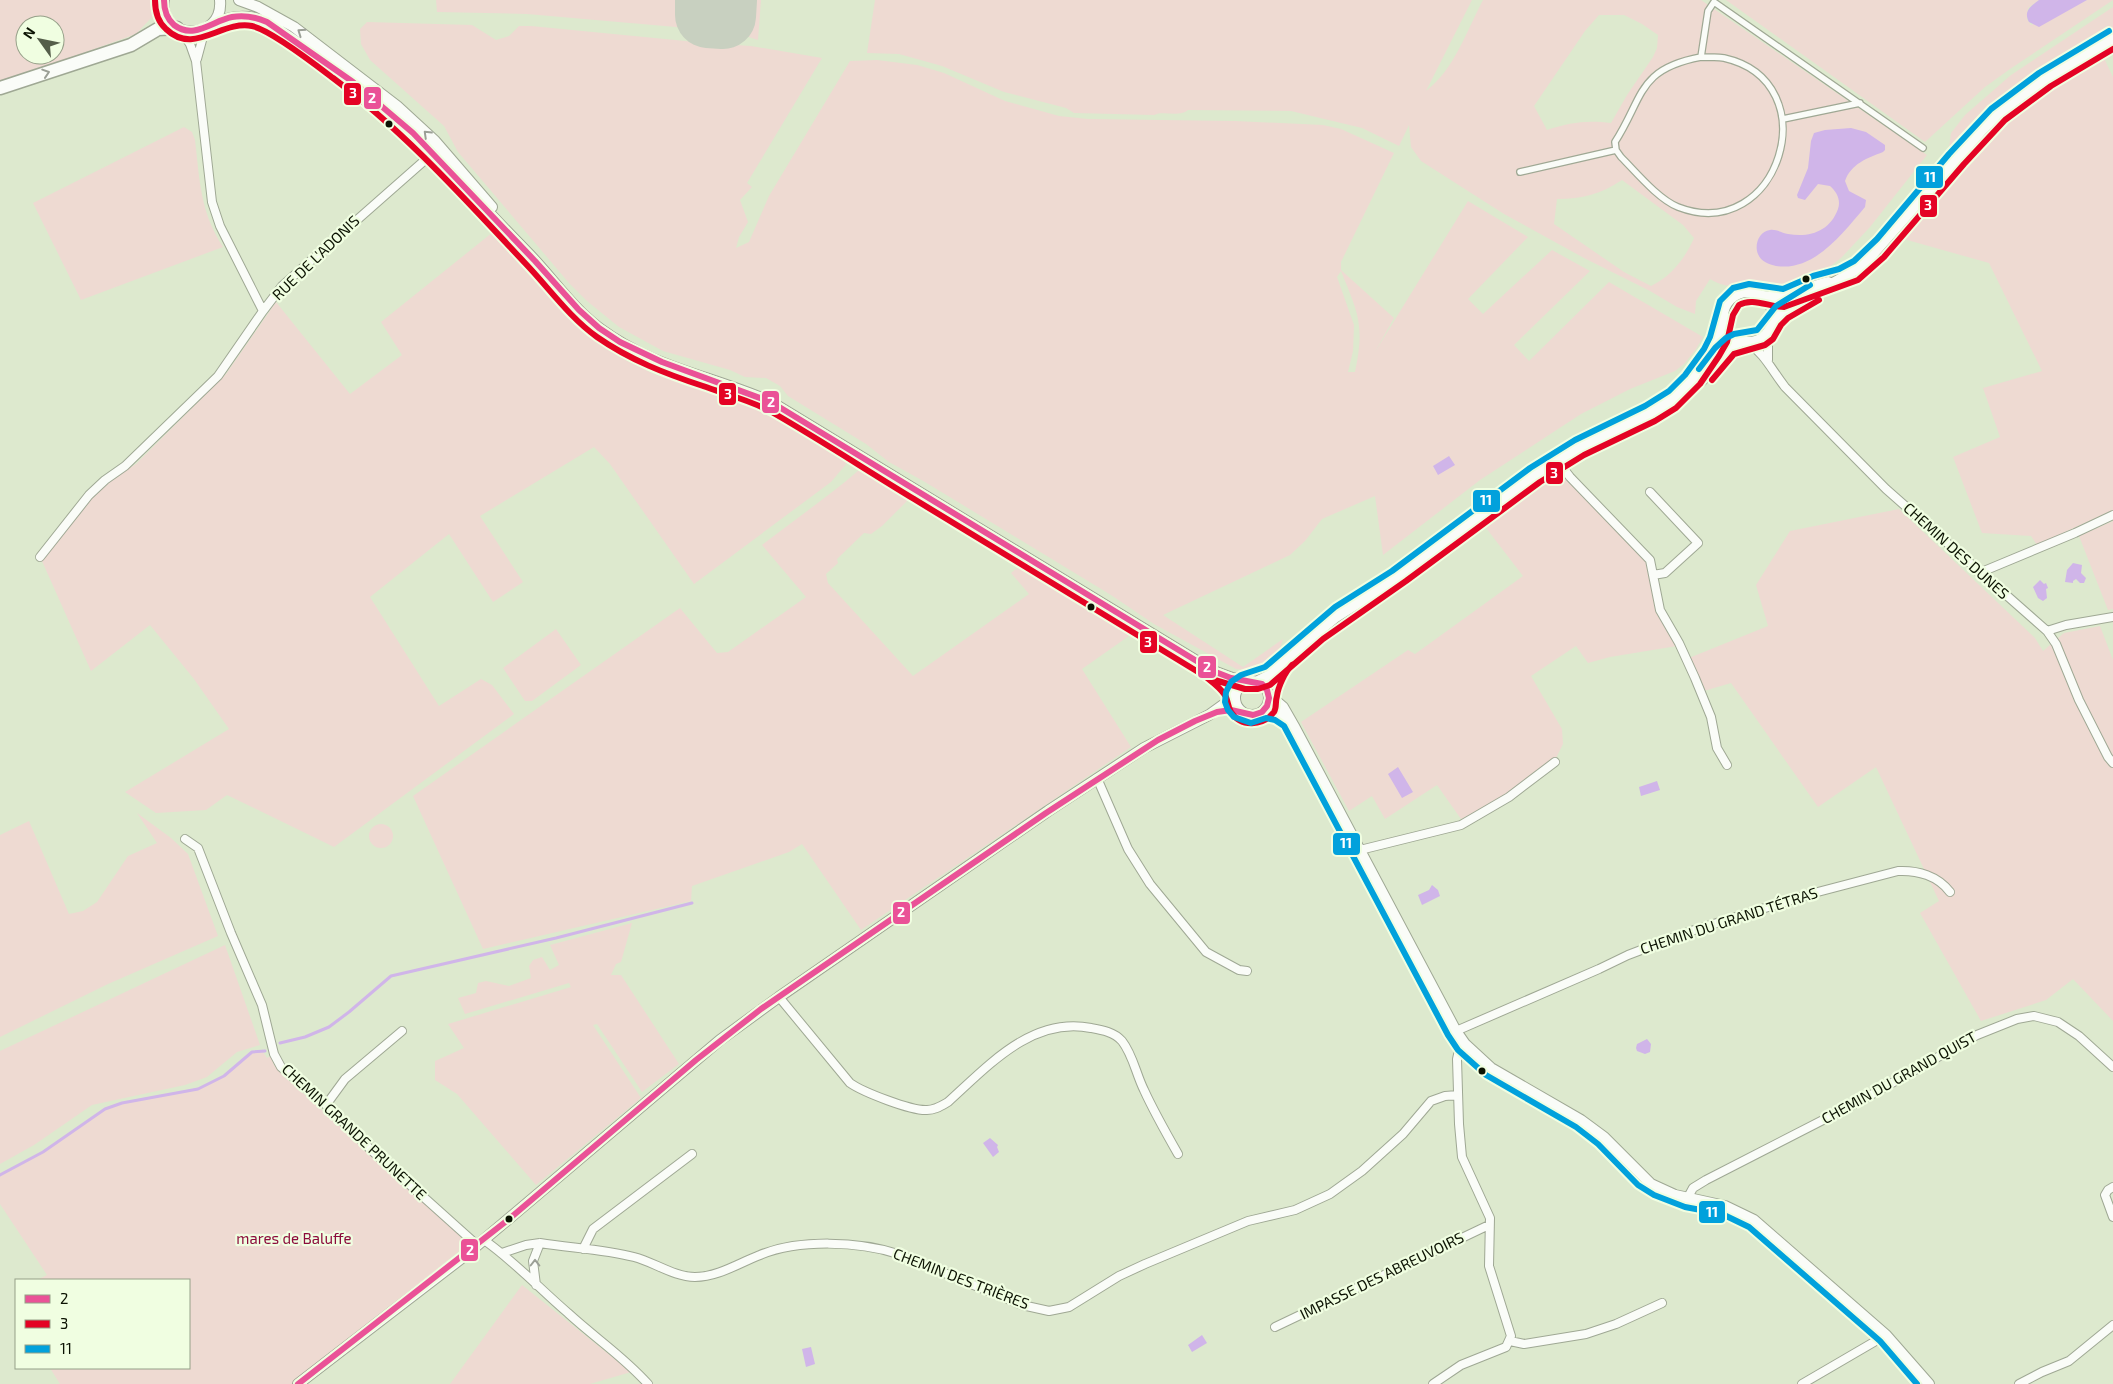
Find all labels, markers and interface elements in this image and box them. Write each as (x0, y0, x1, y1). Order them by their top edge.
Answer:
north arrow (15, 15, 65, 65)
text: N (19, 24, 39, 42)
one-way arrow (297, 29, 307, 38)
one-way arrow (42, 69, 50, 79)
line badge: 3 (343, 82, 362, 106)
text: 3 (349, 84, 357, 101)
line badge: 2 (363, 86, 382, 110)
text: 2 (368, 89, 376, 106)
unlabelled marker (384, 119, 394, 129)
one-way arrow (424, 131, 433, 140)
line badge: 11 (1915, 165, 1944, 189)
text: 11 (1924, 168, 1936, 185)
line badge: 3 (1919, 194, 1938, 218)
text: 3 (1924, 196, 1932, 213)
street label: RUE DE L'ADONIS (268, 211, 363, 303)
unlabelled marker (1801, 274, 1811, 284)
line badge: 3 (718, 382, 737, 406)
text: 3 (724, 385, 732, 402)
line badge: 2 (761, 390, 780, 414)
text: 2 (767, 393, 775, 410)
line badge: 3 (1545, 461, 1564, 485)
text: 3 (1550, 464, 1558, 481)
line badge: 11 (1472, 489, 1501, 513)
text: 11 (1480, 491, 1492, 508)
street label: CHEMIN DES DUNES (1900, 498, 2013, 602)
unlabelled marker (1086, 602, 1096, 612)
line badge: 3 (1139, 630, 1158, 654)
text: 3 (1144, 633, 1152, 650)
line badge: 2 (1197, 655, 1217, 679)
text: 2 (1203, 658, 1211, 675)
line badge: 11 (1332, 832, 1361, 856)
text: 11 (1340, 834, 1352, 851)
street label: CHEMIN DU GRAND TÉTRAS (1638, 883, 1820, 957)
line badge: 2 (892, 901, 911, 925)
text: 2 (897, 903, 905, 920)
street label: CHEMIN DU GRAND QUIST (1818, 1027, 1980, 1128)
street label: CHEMIN GRANDE PRUNETTE (279, 1059, 431, 1203)
unlabelled marker (1477, 1066, 1487, 1076)
line badge: 11 (1698, 1200, 1726, 1224)
text: 11 (1706, 1203, 1718, 1220)
unlabelled marker (504, 1214, 514, 1224)
street label: IMPASSE DES ABREUVOIRS (1297, 1228, 1466, 1323)
park label: mares de Baluffe (236, 1229, 352, 1247)
line badge: 2 (460, 1238, 479, 1262)
text: 2 (466, 1241, 474, 1258)
street label: CHEMIN DES TRIÈRES (891, 1244, 1032, 1312)
one-way arrow (530, 1259, 540, 1267)
legend (15, 1279, 190, 1369)
text: 2 (60, 1289, 68, 1307)
text: 3 (60, 1314, 68, 1332)
text: 11 (60, 1339, 72, 1357)

